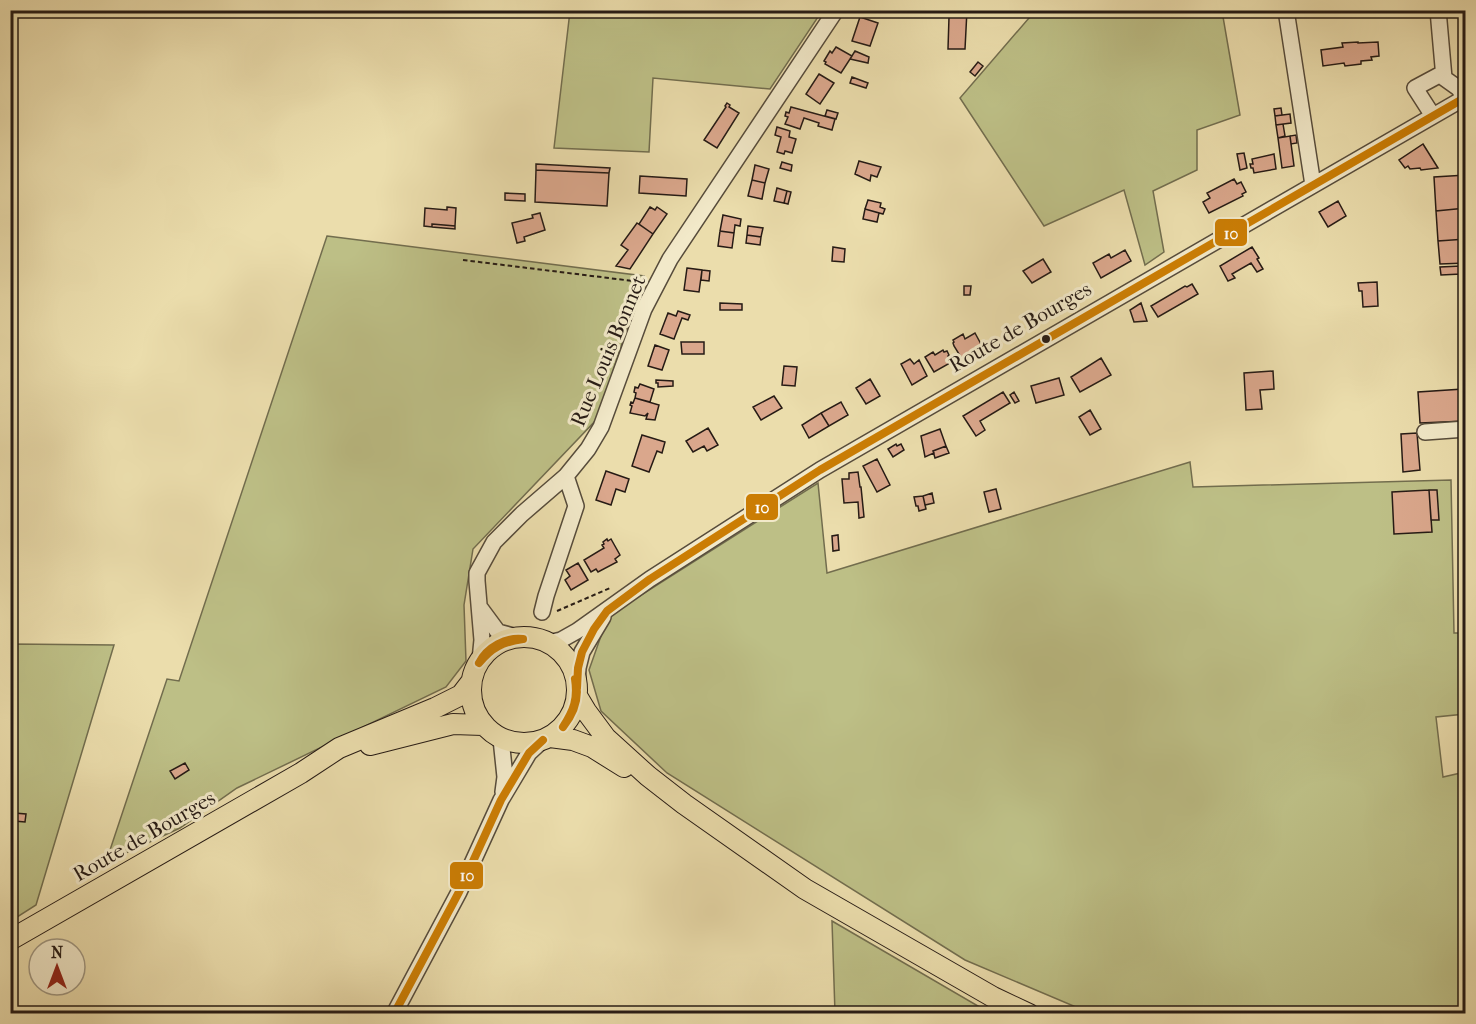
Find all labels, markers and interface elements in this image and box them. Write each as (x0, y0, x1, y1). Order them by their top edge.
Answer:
line badge: 10 (1214, 218, 1248, 247)
text: 10 (1224, 224, 1238, 243)
street label: Rue Louis Bonnet (565, 272, 651, 430)
street label: Route de Bourges (945, 276, 1096, 377)
unlabelled marker (1040, 333, 1052, 345)
line badge: 10 (745, 493, 779, 521)
text: 10 (755, 498, 769, 517)
street label: Route de Bourges (69, 785, 220, 886)
line badge: 10 (449, 861, 484, 890)
text: 10 (460, 866, 474, 885)
north arrow (27, 937, 87, 997)
text: N (51, 943, 64, 962)

